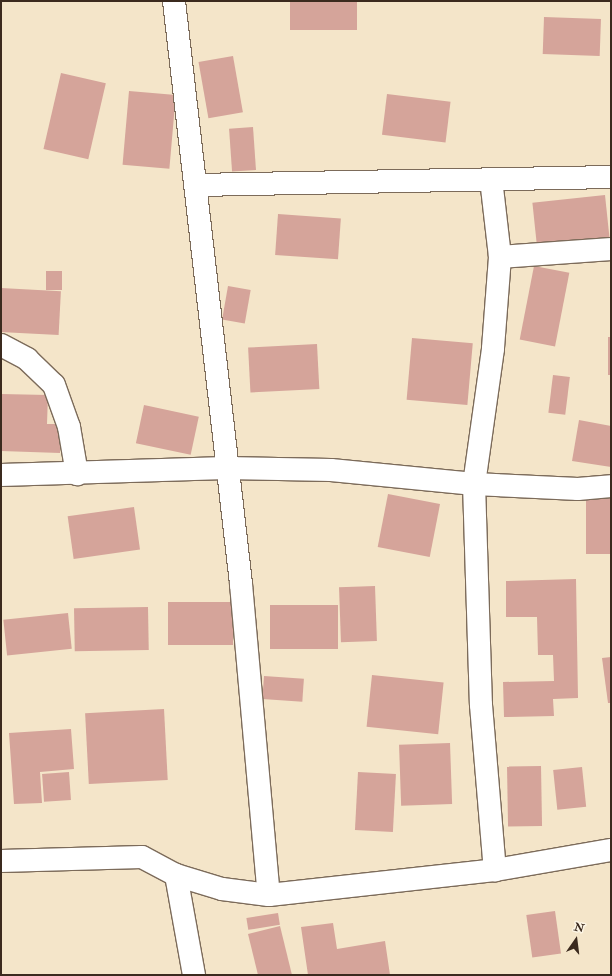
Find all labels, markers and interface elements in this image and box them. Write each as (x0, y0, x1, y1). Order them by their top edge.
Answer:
north arrow (556, 920, 596, 960)
text: N (573, 920, 585, 935)

